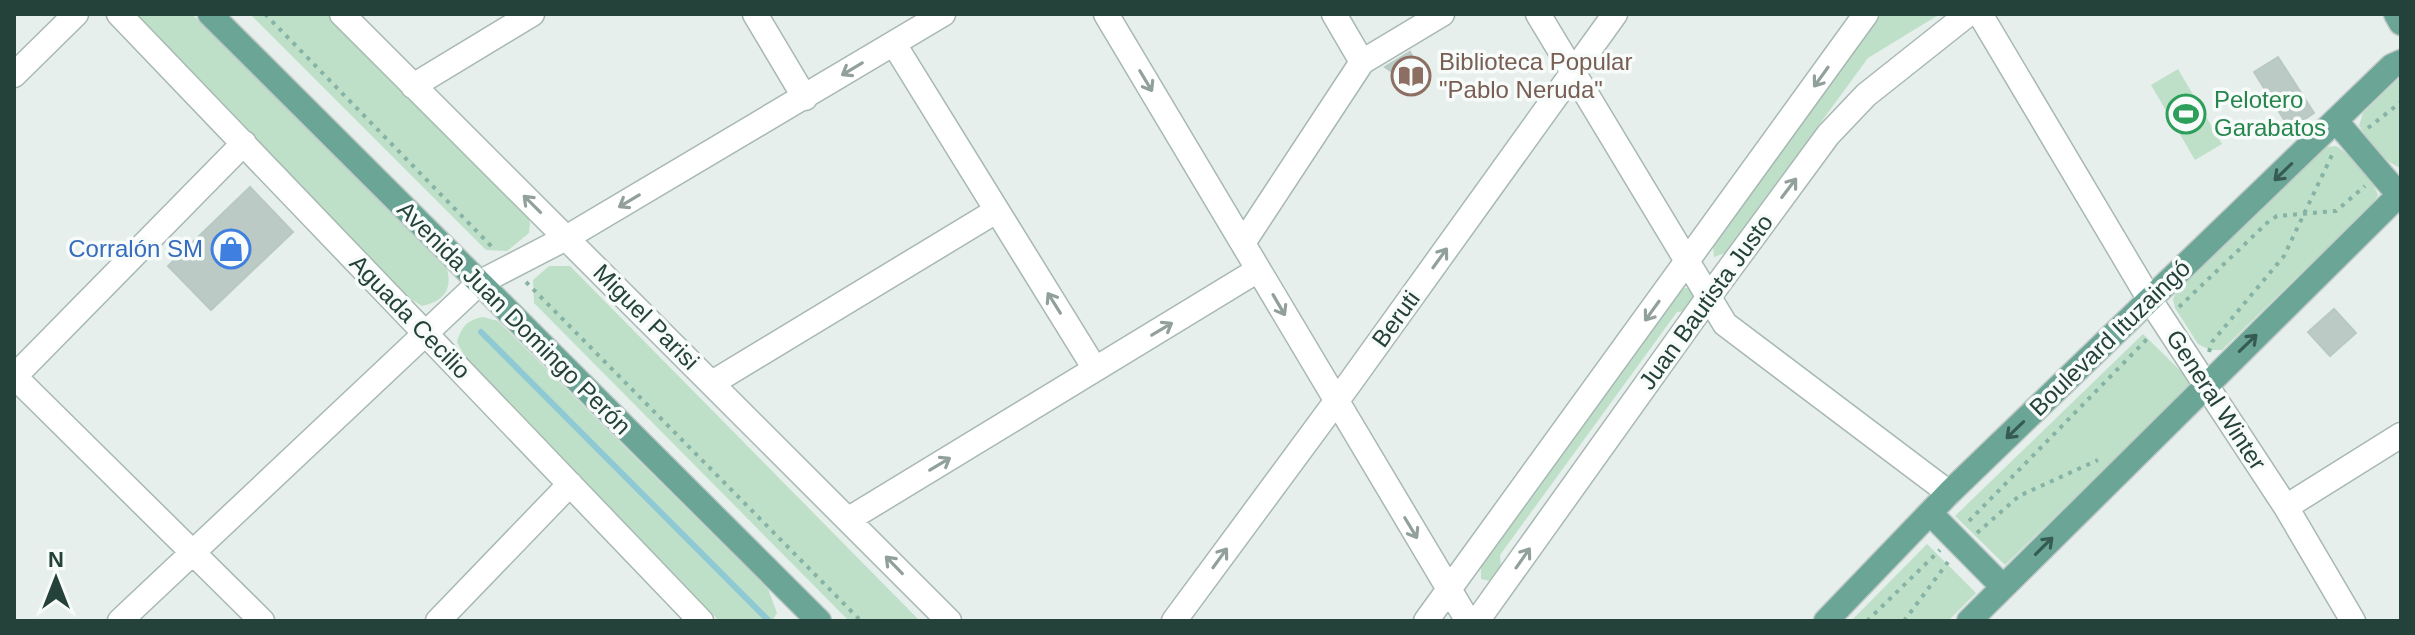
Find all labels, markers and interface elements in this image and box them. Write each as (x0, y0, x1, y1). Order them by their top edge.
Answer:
place label: Biblioteca Popular "Pablo Neruda" (1439, 48, 1632, 103)
library icon: Biblioteca Popular "Pablo Neruda" (1390, 55, 1432, 97)
one-way arrow (841, 61, 864, 77)
one-way arrow (1813, 66, 1829, 88)
one-way arrow (1138, 69, 1154, 92)
place label: Pelotero Garabatos (2214, 86, 2326, 141)
sports icon: Pelotero Garabatos (2165, 93, 2207, 135)
one-way arrow (2273, 163, 2293, 182)
one-way arrow (1781, 177, 1798, 199)
one-way arrow (618, 194, 641, 210)
one-way arrow (523, 195, 542, 214)
street label: Avenida Juan Domingo Perón (392, 196, 636, 440)
street label: Juan Bautista Justo (1633, 209, 1778, 394)
shop icon: Corralón SM (210, 228, 252, 270)
place label: Corralón SM (68, 235, 203, 262)
one-way arrow (1432, 248, 1448, 270)
street label: Aguada Cecilio (345, 249, 476, 384)
street label: Boulevard Ituzaingó (2024, 254, 2195, 421)
street label: Miguel Parisi (588, 259, 704, 375)
street label: Beruti (1366, 285, 1425, 352)
one-way arrow (1045, 292, 1061, 315)
one-way arrow (1271, 293, 1287, 316)
one-way arrow (1644, 300, 1661, 321)
one-way arrow (1150, 320, 1173, 336)
street label: General Winter (2161, 325, 2272, 475)
one-way arrow (2238, 334, 2257, 353)
one-way arrow (2006, 420, 2025, 439)
one-way arrow (928, 456, 951, 472)
one-way arrow (1404, 516, 1420, 539)
one-way arrow (2034, 537, 2053, 556)
north arrow (16, 539, 96, 619)
text: N (48, 547, 64, 572)
one-way arrow (1515, 547, 1531, 569)
one-way arrow (1212, 548, 1228, 570)
one-way arrow (885, 555, 904, 575)

